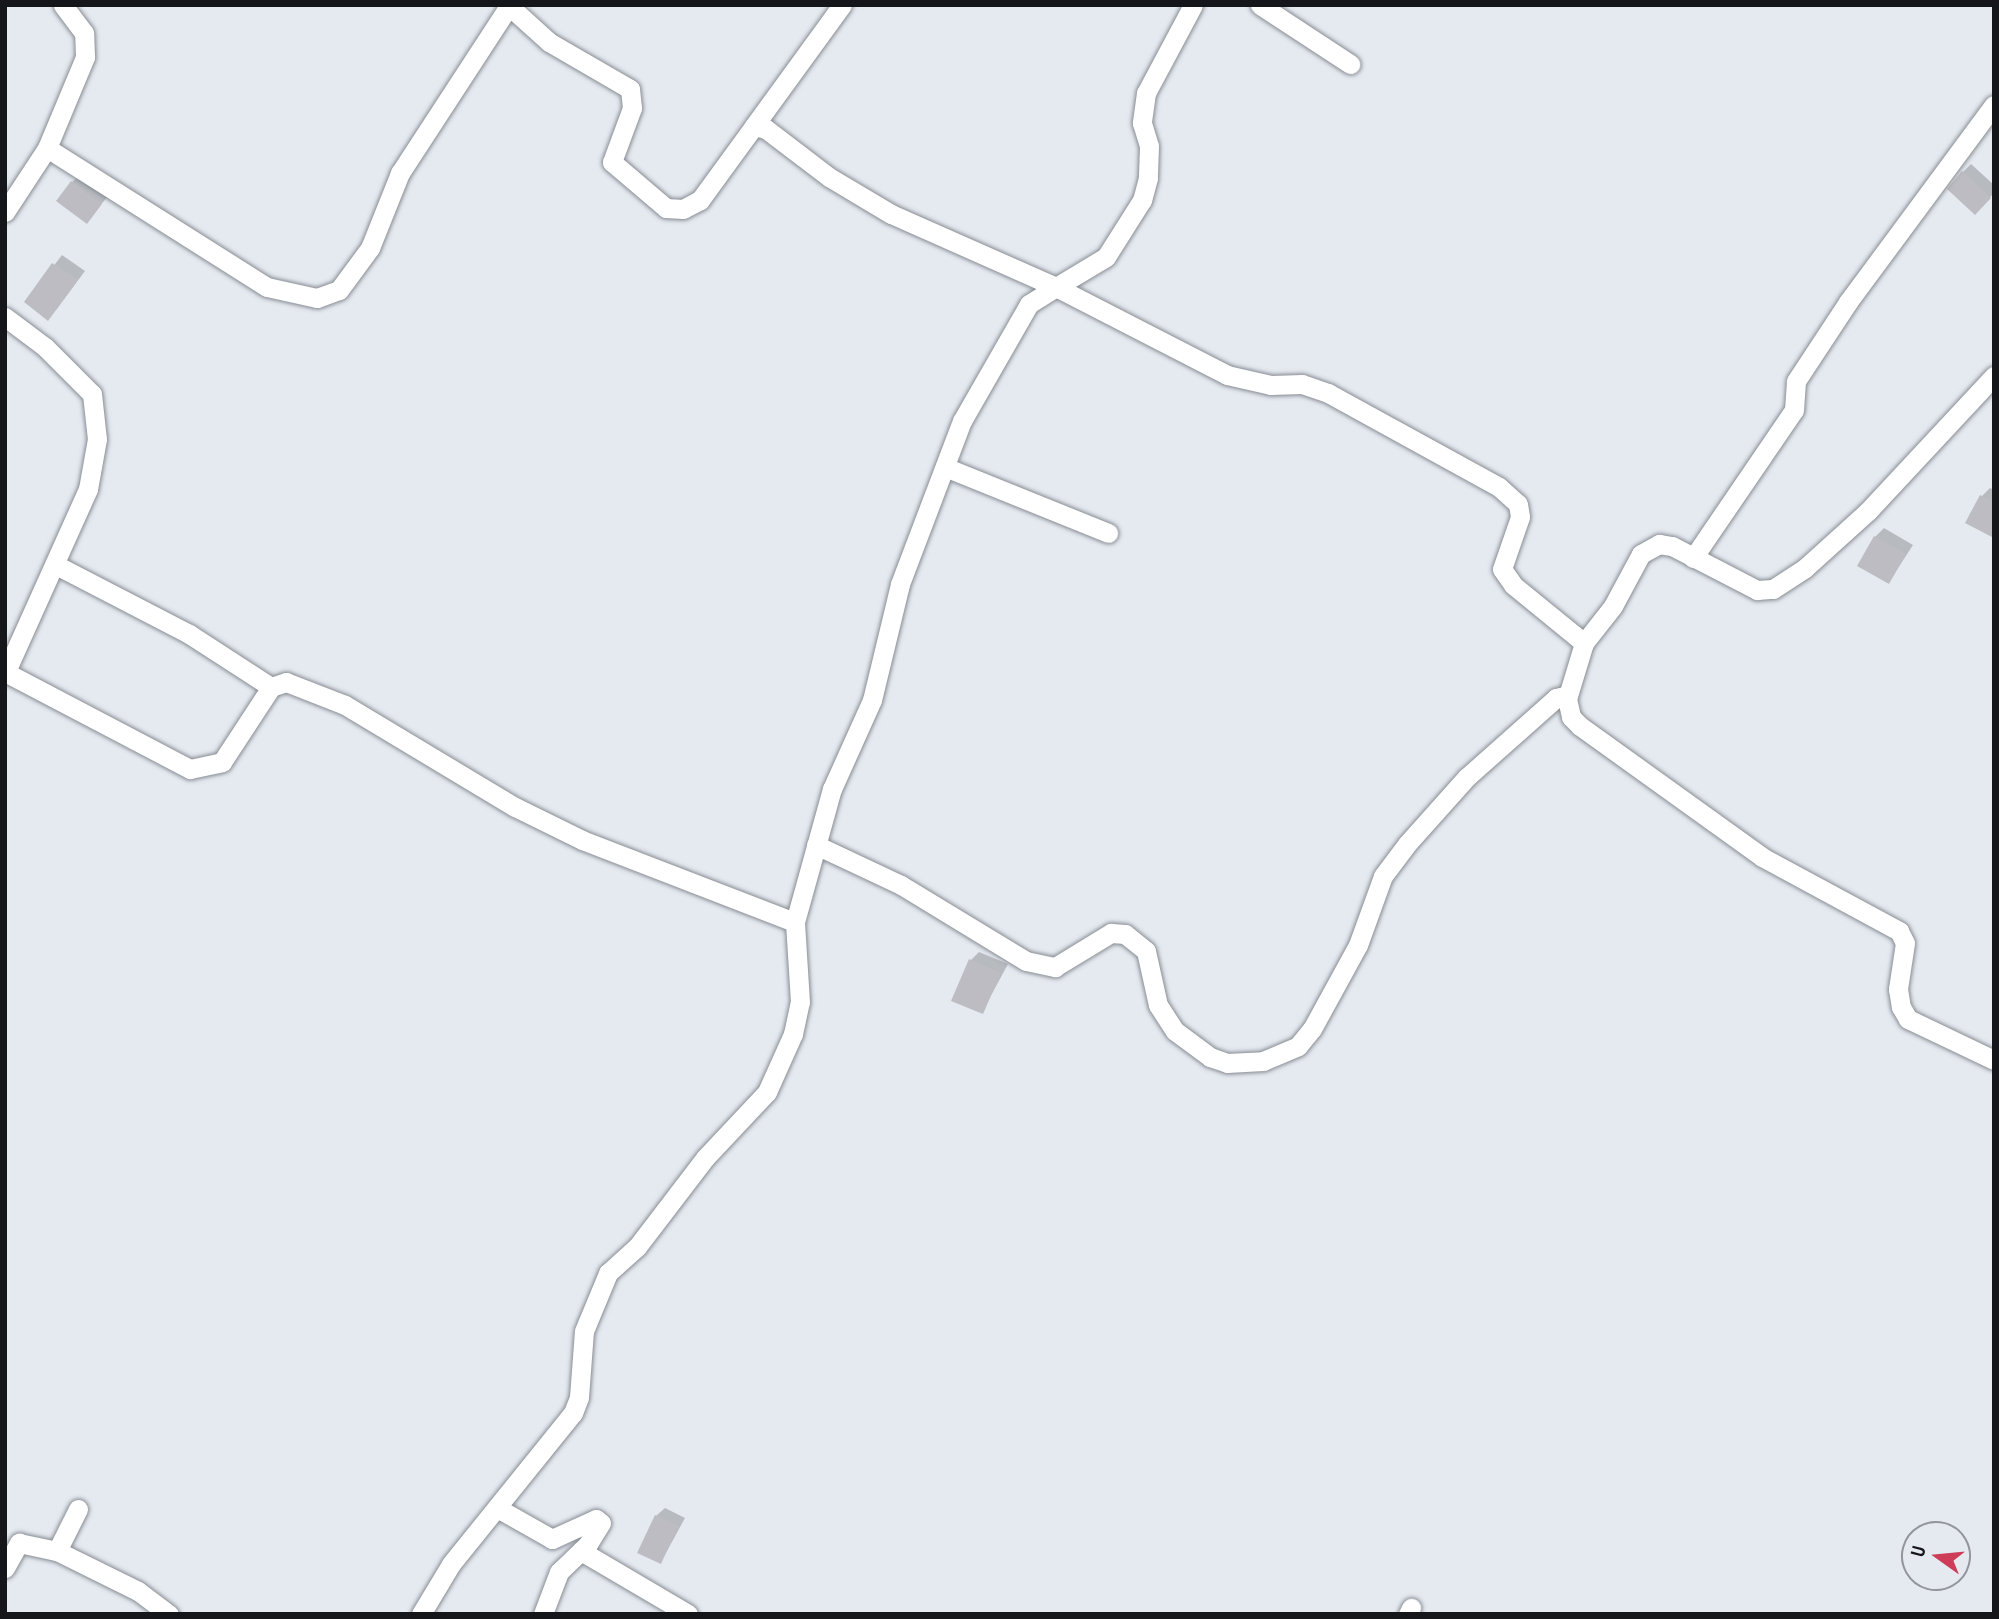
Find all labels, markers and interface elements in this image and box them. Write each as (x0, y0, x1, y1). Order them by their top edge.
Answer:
north arrow (1901, 1521, 1971, 1591)
text: U (1905, 1543, 1931, 1559)

